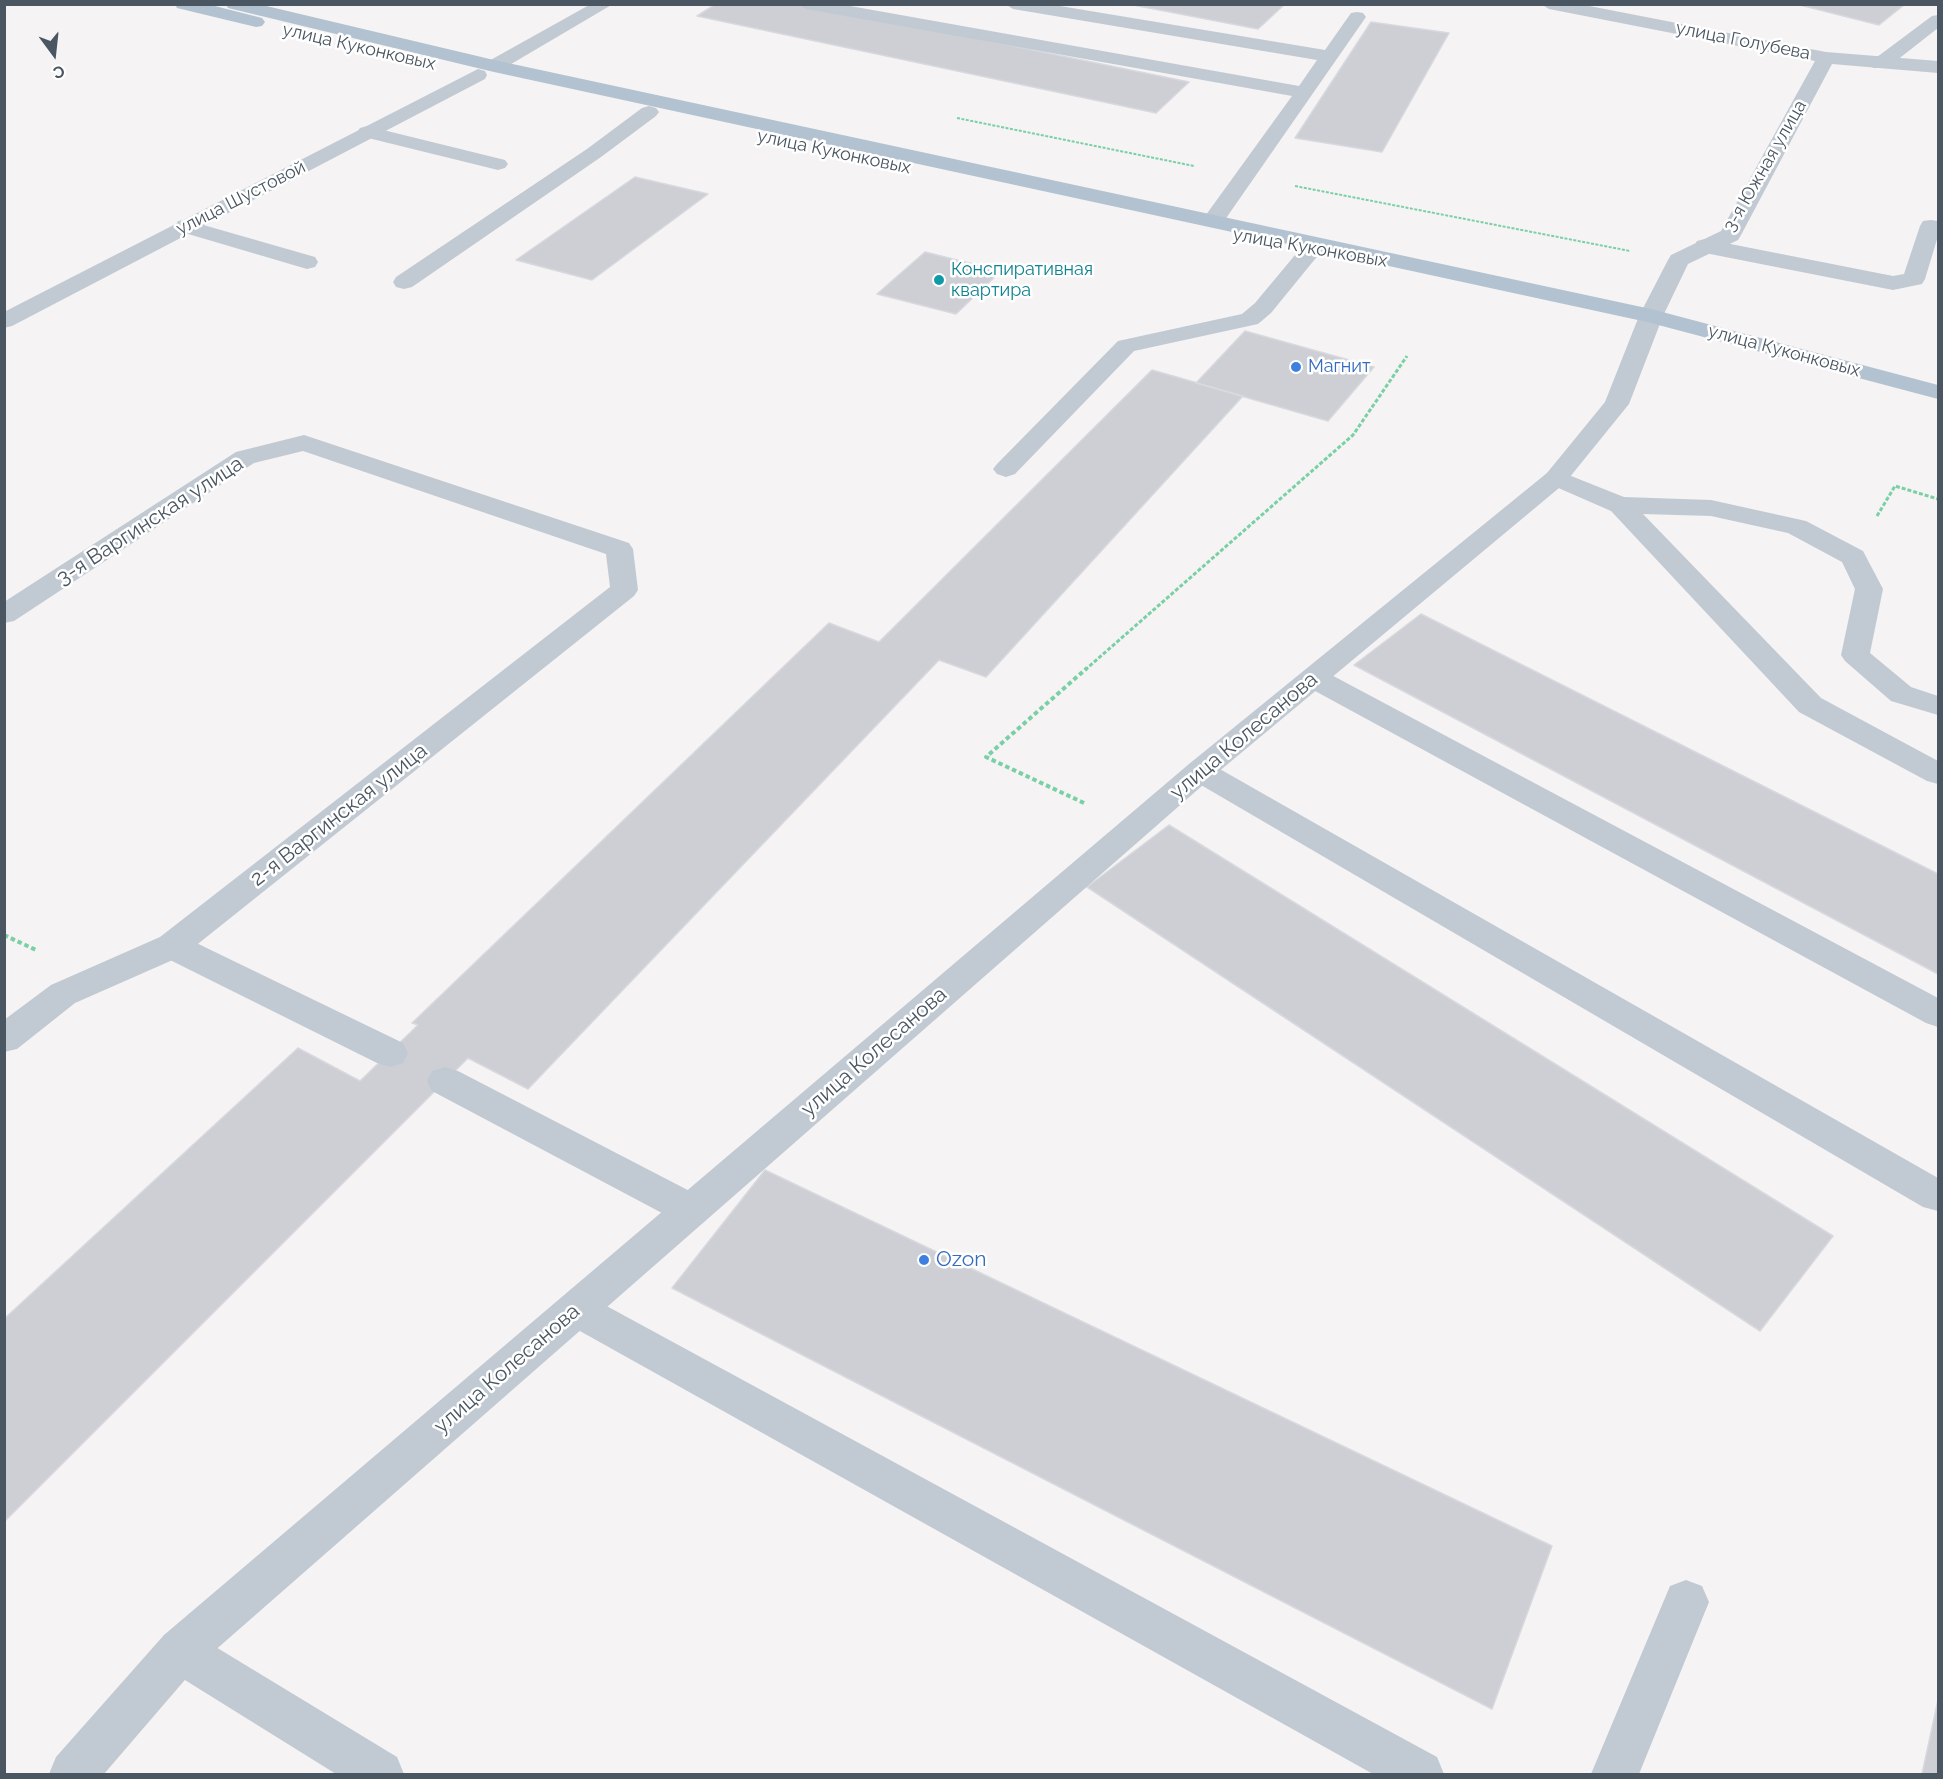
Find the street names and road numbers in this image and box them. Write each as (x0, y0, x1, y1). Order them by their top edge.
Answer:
street label: улица Голубева (1674, 17, 1812, 65)
street label: улица Куконковых (280, 19, 438, 75)
street label: 3-я Южная улица (1719, 96, 1811, 236)
street label: улица Куконковых (755, 125, 913, 179)
street label: улица Шустовой (173, 156, 309, 240)
street label: улица Куконковых (1231, 224, 1389, 272)
street label: улица Куконковых (1706, 320, 1862, 382)
street label: 3-я Варгинская улица (52, 451, 248, 591)
street label: улица Колесанова (1165, 667, 1323, 805)
street label: 2-я Варгинская улица (246, 738, 432, 892)
street label: улица Колесанова (796, 982, 952, 1122)
street label: улица Колесанова (429, 1299, 585, 1439)

